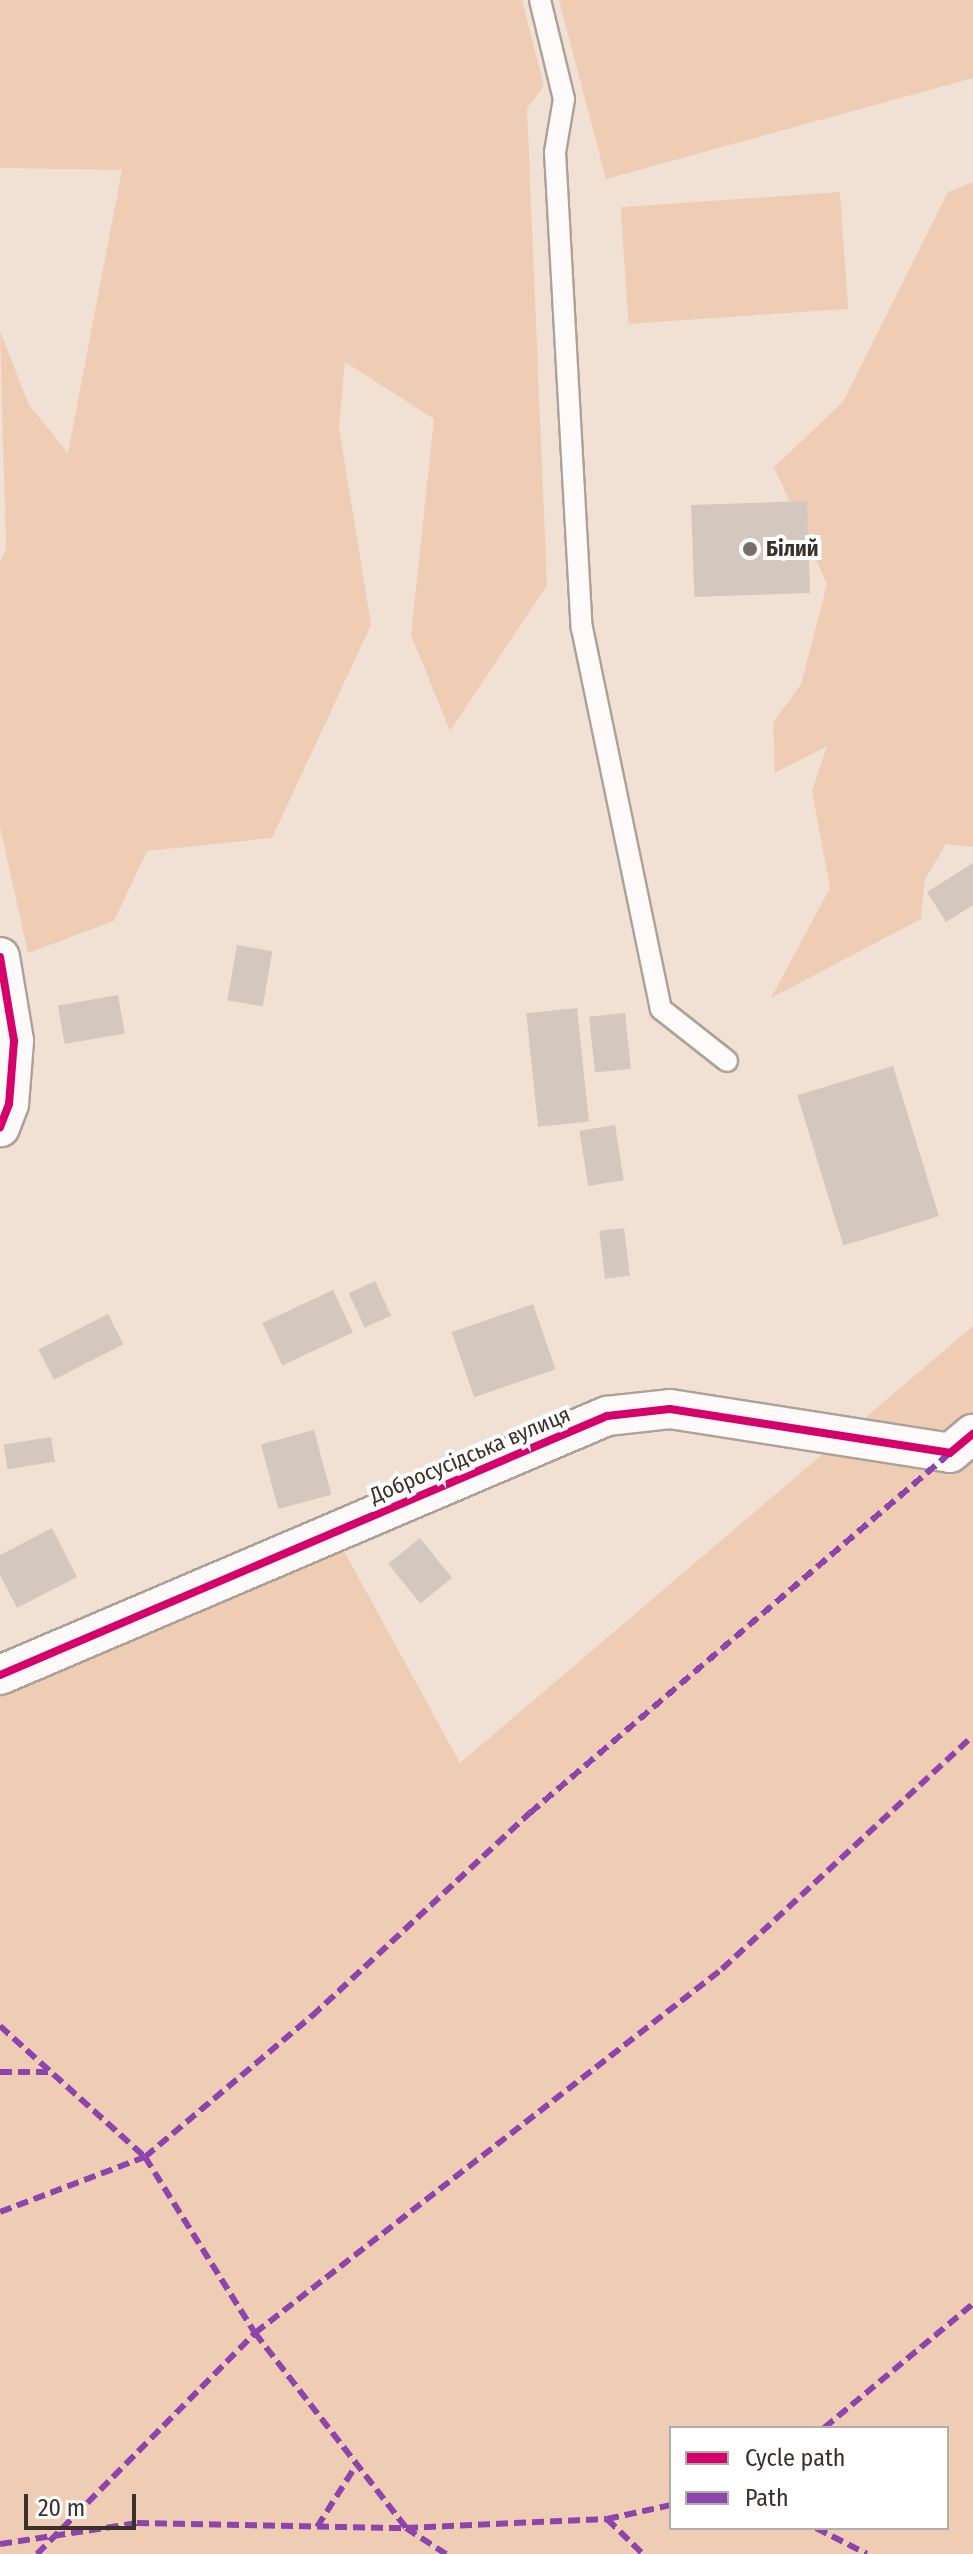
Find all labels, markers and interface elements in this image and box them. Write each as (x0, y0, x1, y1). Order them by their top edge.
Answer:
place label: Білий (766, 536, 819, 562)
marker: Білий (741, 540, 759, 558)
street label: Добросусідська вулиця (366, 1401, 574, 1509)
legend (669, 2426, 949, 2530)
text: Cycle path (745, 2444, 845, 2472)
scale bar (28, 2478, 140, 2528)
text: Path (745, 2484, 789, 2512)
text: 20 m (38, 2494, 85, 2522)

